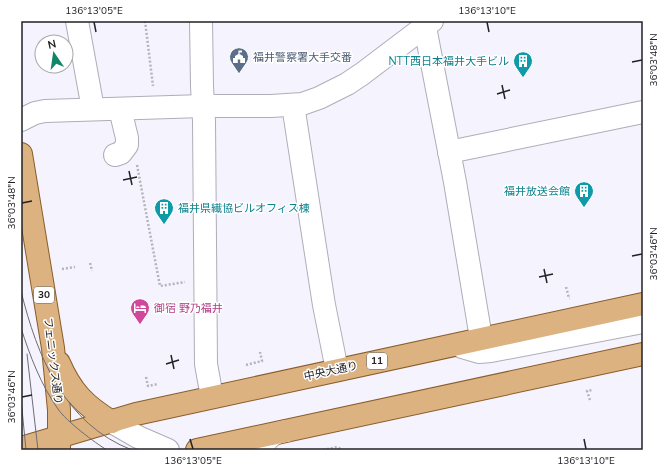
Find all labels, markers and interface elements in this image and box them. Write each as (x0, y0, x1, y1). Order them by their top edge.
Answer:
text: 136°13'05"E (65, 4, 123, 18)
text: 136°13'10"E (458, 4, 516, 18)
text: 36°03'48"N (647, 33, 661, 87)
north arrow (34, 34, 74, 74)
text: N (46, 37, 58, 53)
public building icon: 福井警察署大手交番 (228, 46, 250, 74)
place label: 福井警察署大手交番 (253, 50, 352, 65)
building icon: NTT西日本福井大手ビル (512, 50, 534, 78)
place label: NTT西日本福井大手ビル (388, 54, 509, 69)
text: 36°03'48"N (5, 176, 19, 230)
building icon: 福井放送会館 (573, 180, 595, 208)
place label: 福井放送会館 (504, 184, 570, 199)
building icon: 福井県繊協ビルオフィス棟 (153, 197, 175, 225)
place label: 福井県繊協ビルオフィス棟 (178, 201, 310, 216)
text: 36°03'46"N (647, 227, 661, 281)
road number: 30 (34, 287, 54, 303)
hotel icon: 御宿 野乃福井 (129, 297, 151, 325)
place label: 御宿 野乃福井 (153, 301, 223, 316)
street label: フェニックス通り (40, 317, 66, 405)
road number: 11 (367, 353, 387, 369)
street label: 中央大通り (303, 358, 359, 384)
text: 36°03'46"N (5, 370, 19, 424)
text: 136°13'05"E (164, 454, 222, 468)
text: 136°13'10"E (557, 454, 615, 468)

